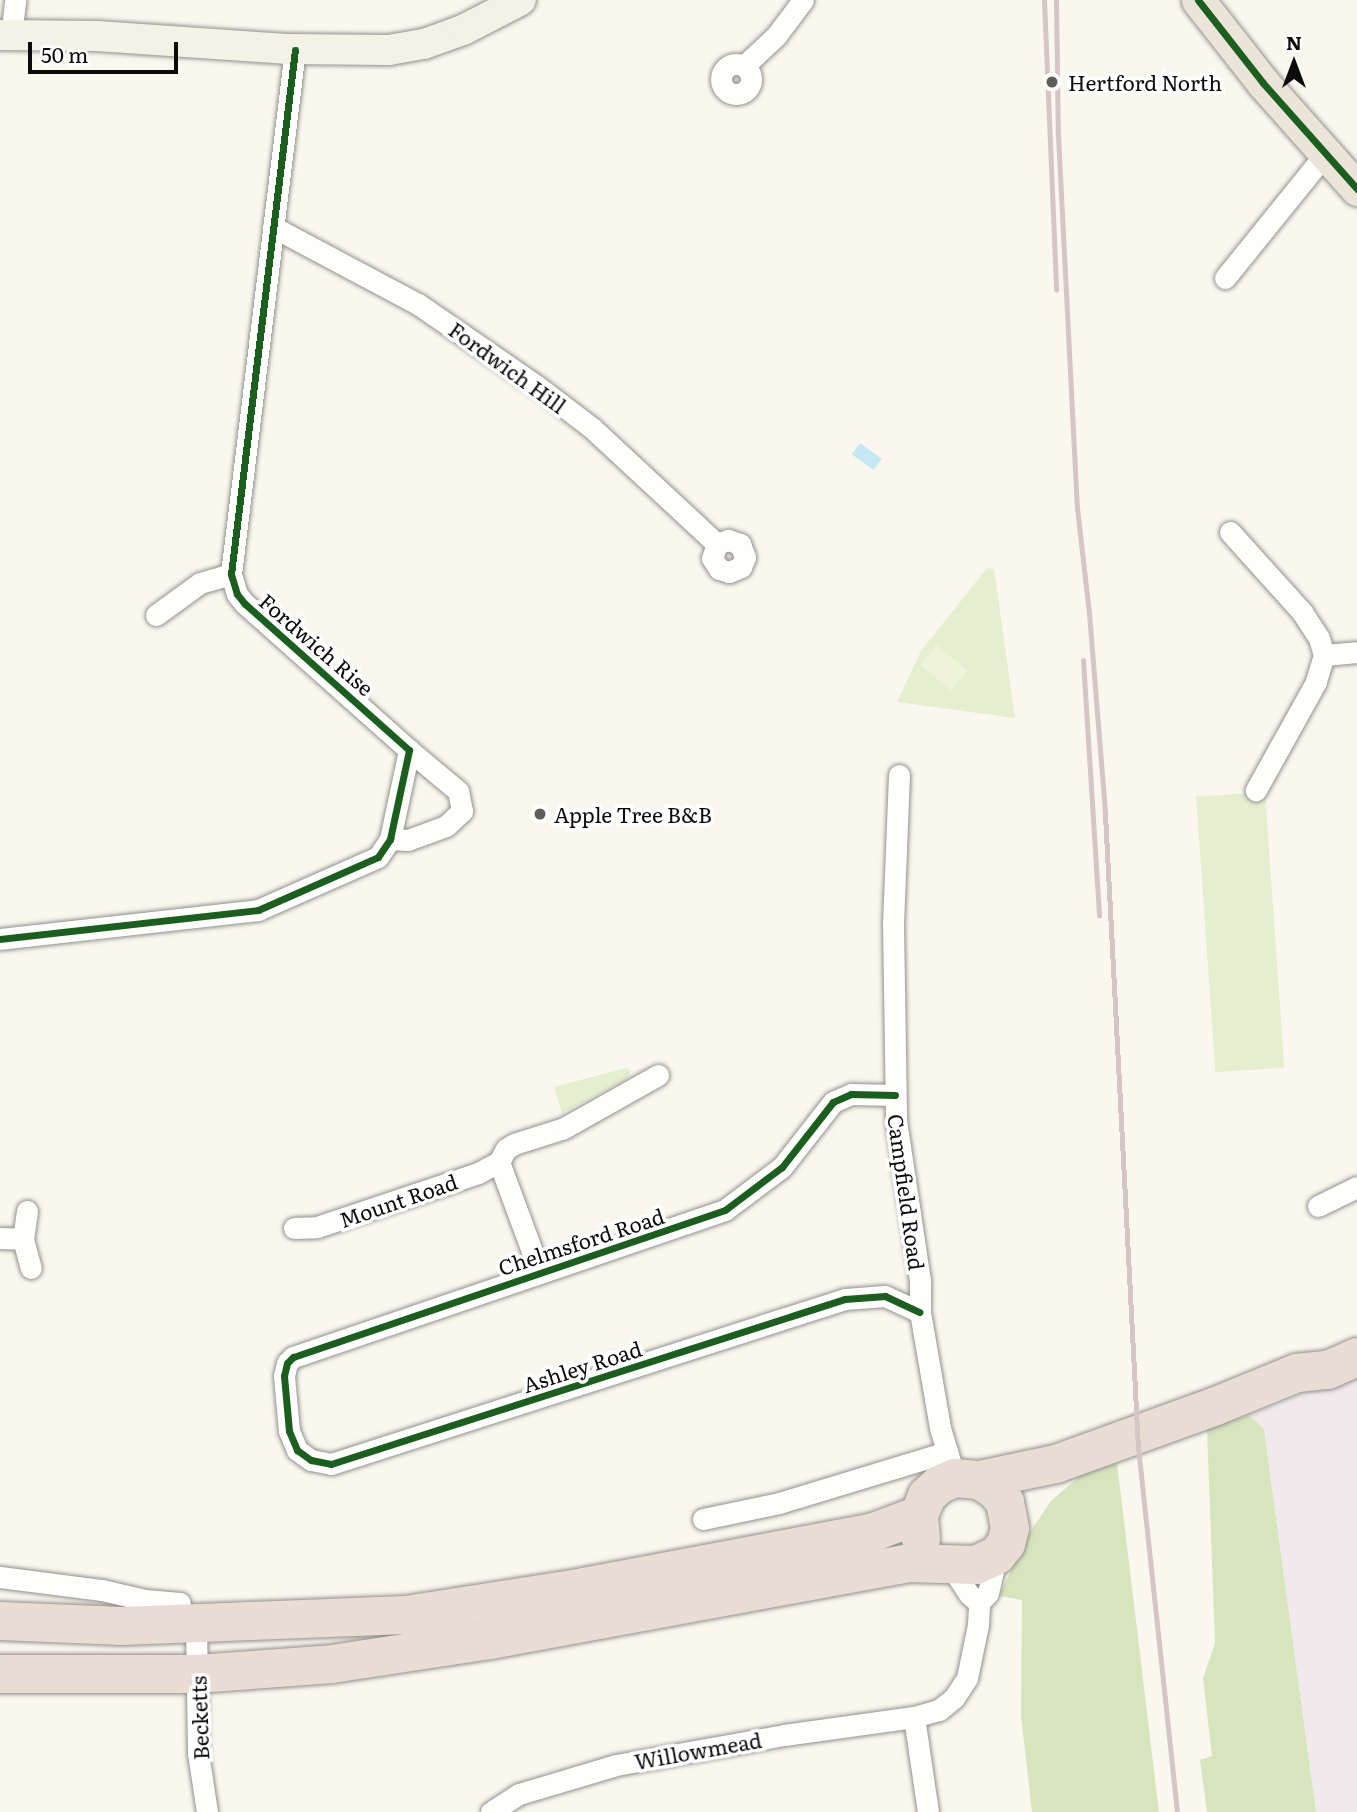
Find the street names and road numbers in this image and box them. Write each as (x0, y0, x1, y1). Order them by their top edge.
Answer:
street label: Fordwich Hill (445, 316, 571, 418)
street label: Fordwich Rise (255, 588, 379, 700)
street label: Campfield Road (884, 1112, 930, 1272)
street label: Mount Road (336, 1168, 460, 1232)
street label: Chelmsford Road (495, 1202, 667, 1280)
street label: Ashley Road (519, 1335, 645, 1397)
street label: Becketts (185, 1675, 213, 1761)
street label: Willowmead (632, 1726, 764, 1774)

